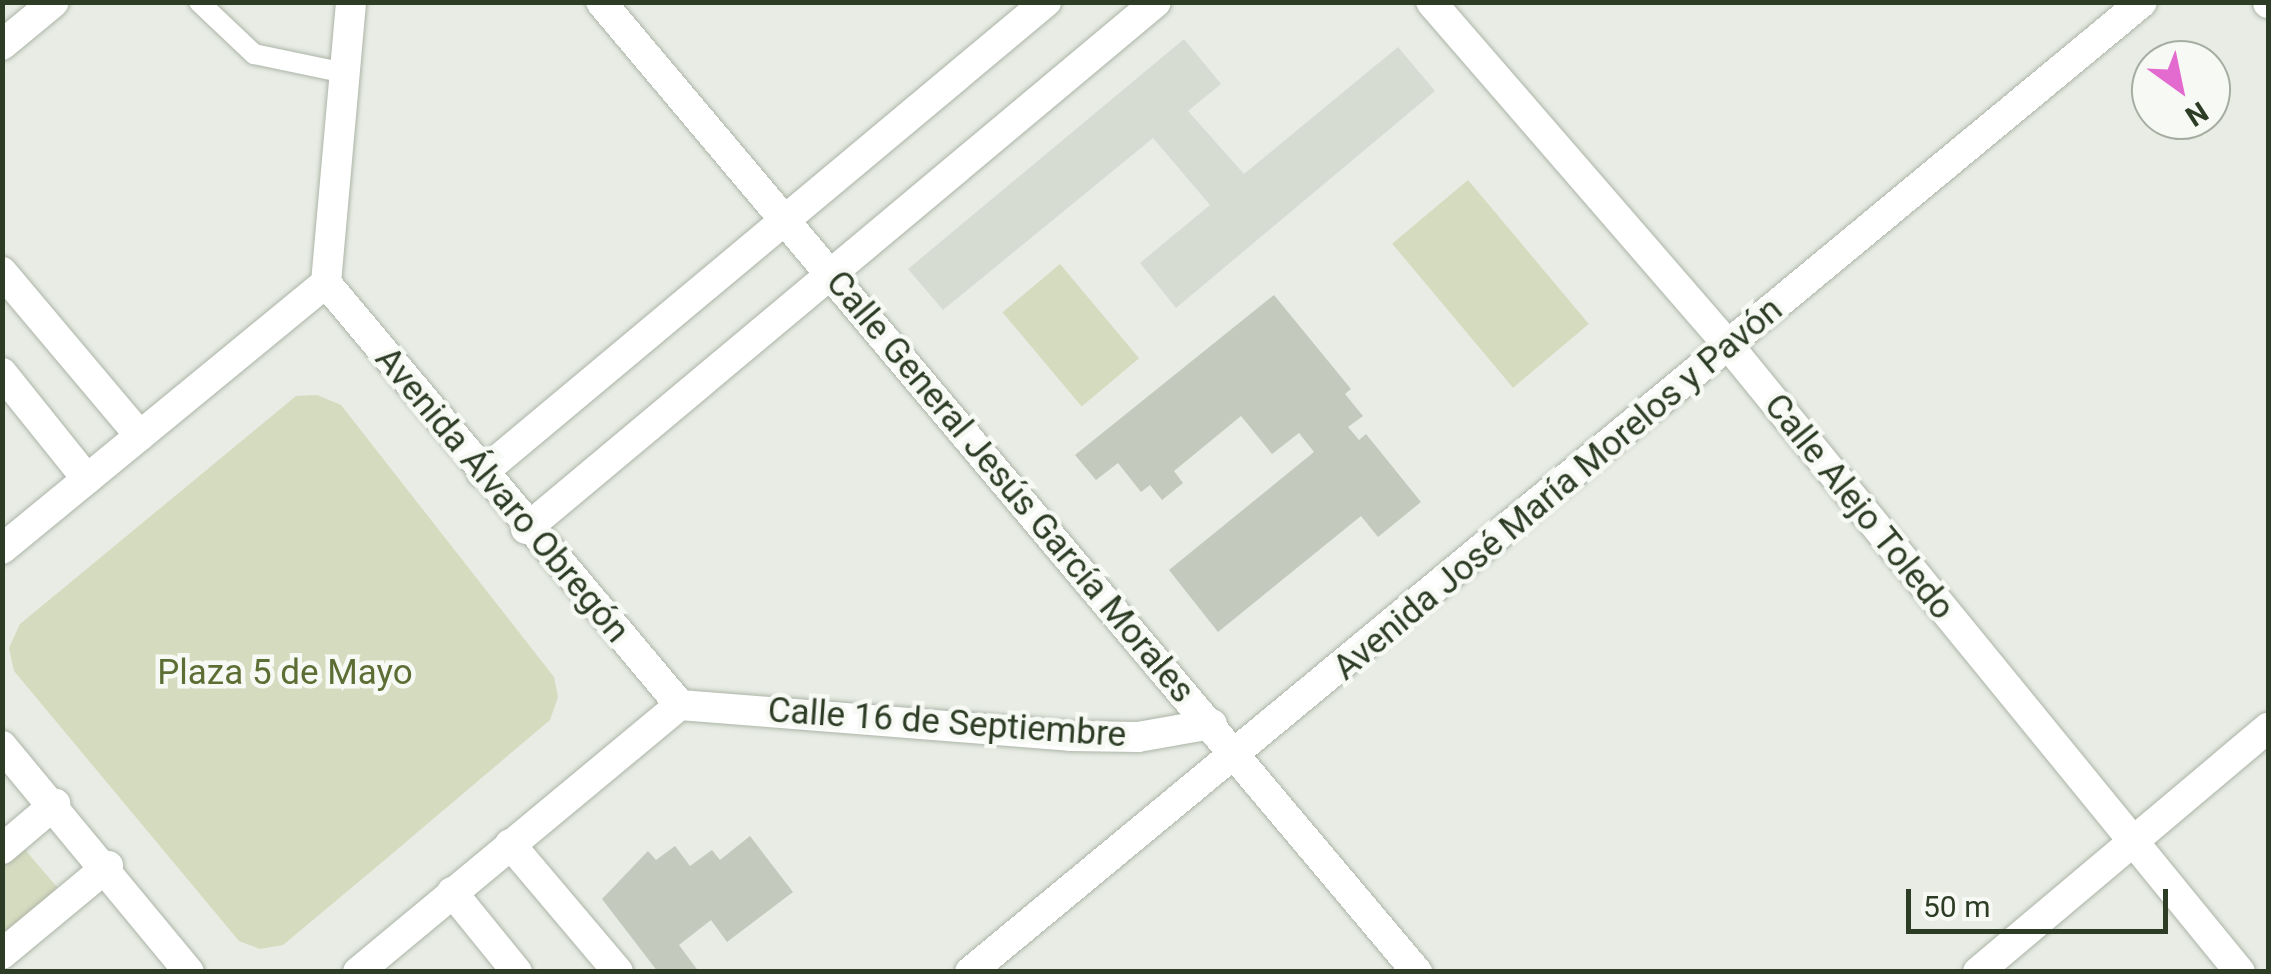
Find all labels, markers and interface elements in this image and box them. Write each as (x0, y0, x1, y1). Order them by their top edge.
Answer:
north arrow (2131, 40, 2231, 140)
text: N (2179, 95, 2214, 133)
street label: Calle General Jesús García Morales (817, 263, 1203, 711)
street label: Avenida José María Morelos y Pavón (1325, 289, 1791, 689)
street label: Avenida Álvaro Obregón (366, 339, 638, 651)
street label: Calle Alejo Toledo (1755, 385, 1963, 629)
park label: Plaza 5 de Mayo (157, 652, 413, 694)
street label: Calle 16 de Septiembre (766, 690, 1128, 756)
scale bar (1911, 869, 2174, 931)
text: 50 m (1923, 889, 1990, 924)

